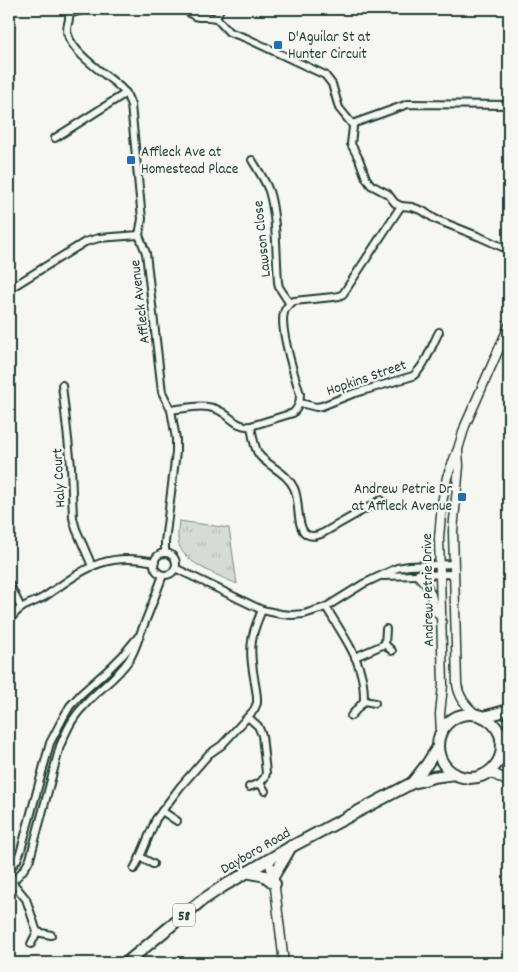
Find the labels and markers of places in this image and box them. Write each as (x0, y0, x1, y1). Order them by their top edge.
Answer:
place label: D'Aguilar St at Hunter Circuit (288, 27, 371, 66)
marker: D'Aguilar St at Hunter Circuit (272, 39, 284, 51)
place label: Affleck Ave at Homestead Place (141, 142, 239, 181)
marker: Affleck Ave at Homestead Place (125, 154, 137, 166)
place label: Andrew Petrie Dr at Affleck Avenue (352, 479, 452, 518)
marker: Andrew Petrie Dr at Affleck Avenue (456, 491, 468, 503)

